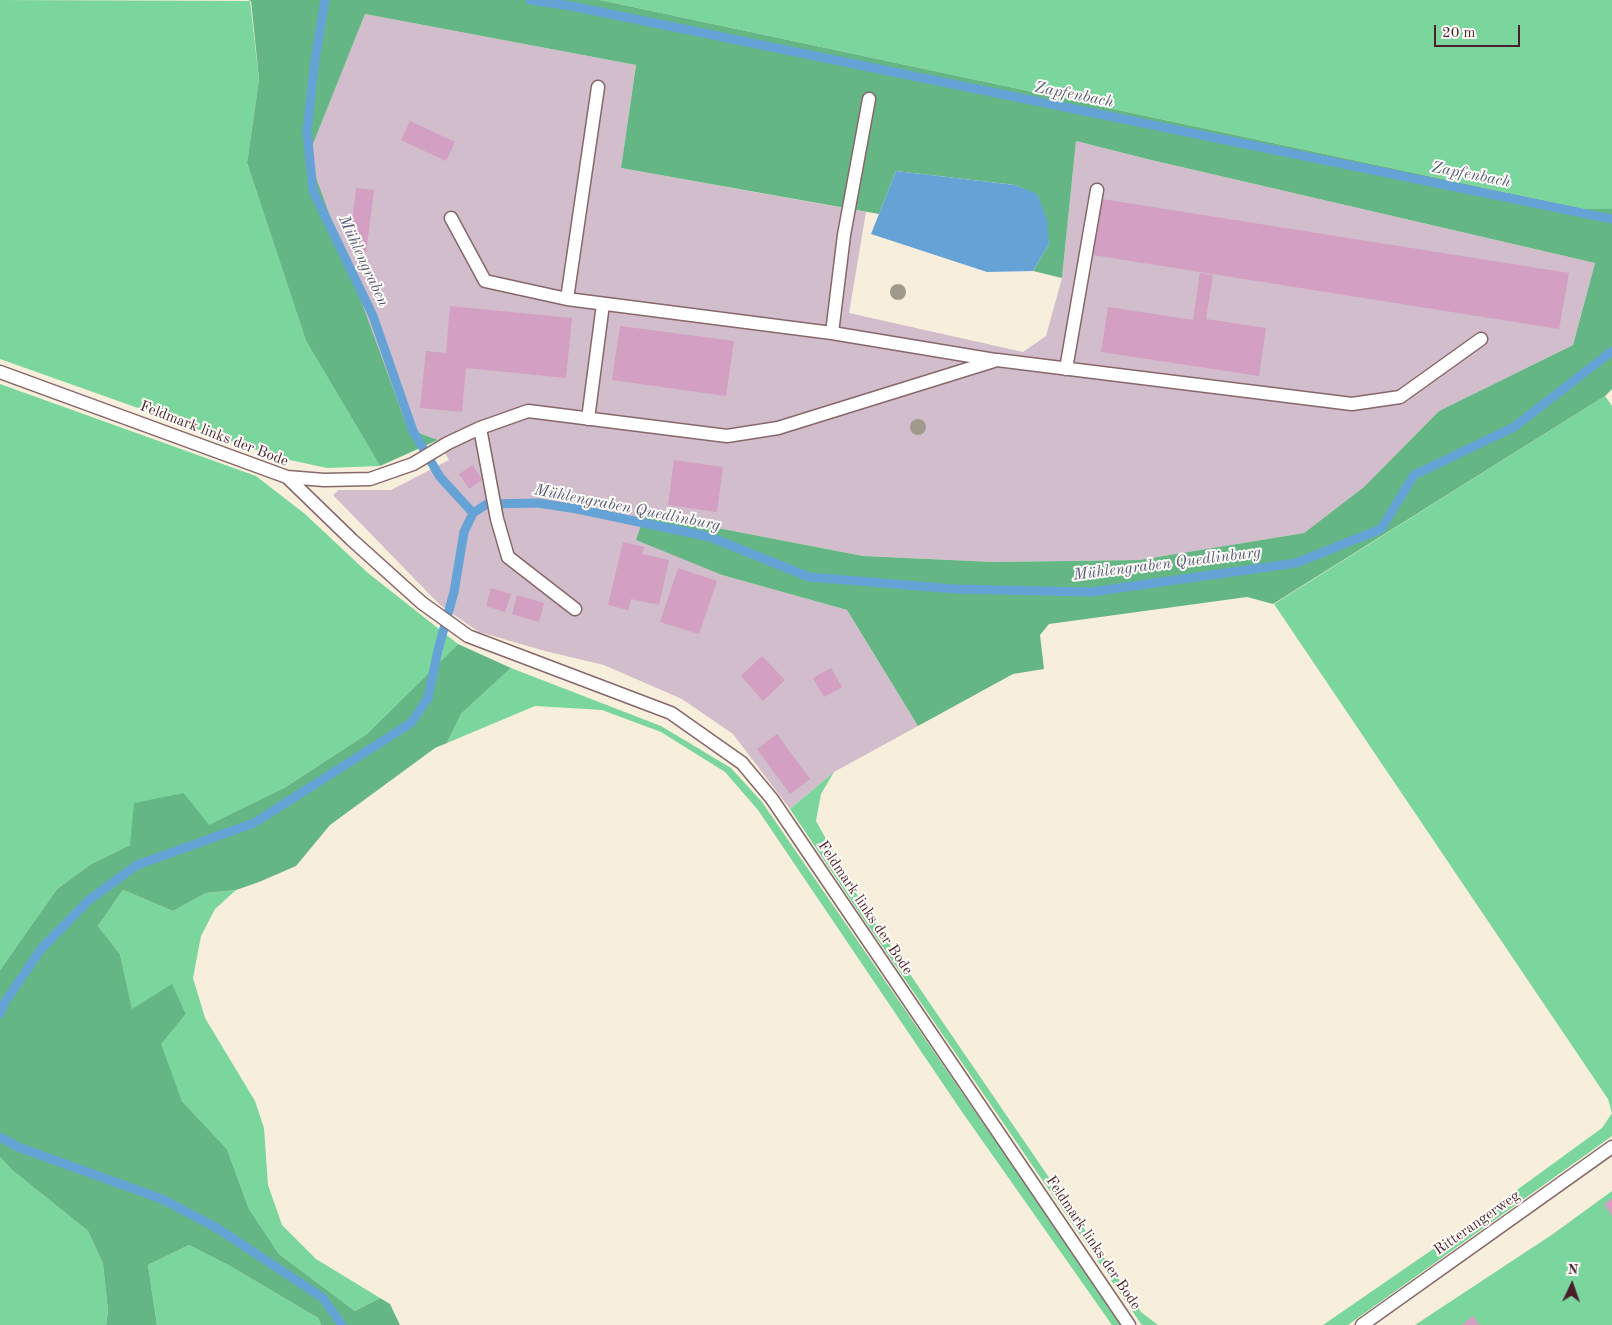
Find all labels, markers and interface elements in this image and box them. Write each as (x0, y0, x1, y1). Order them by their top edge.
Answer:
scale bar (1437, 15, 1523, 47)
text: 20 m (1442, 26, 1476, 41)
water label: Zapfenbach (1033, 78, 1115, 112)
water label: Zapfenbach (1430, 158, 1512, 192)
water label: Mühlengraben (333, 212, 393, 310)
street label: Feldmark links der Bode (137, 397, 291, 471)
water label: Mühlengraben Quedlinburg (532, 481, 722, 535)
water label: Mühlengraben Quedlinburg (1072, 543, 1262, 585)
street label: Feldmark links der Bode (813, 838, 917, 978)
street label: Feldmark links der Bode (1041, 1173, 1145, 1313)
street label: Ritterangerweg (1431, 1187, 1523, 1259)
north arrow (1547, 1260, 1597, 1310)
text: N (1567, 1263, 1578, 1277)

